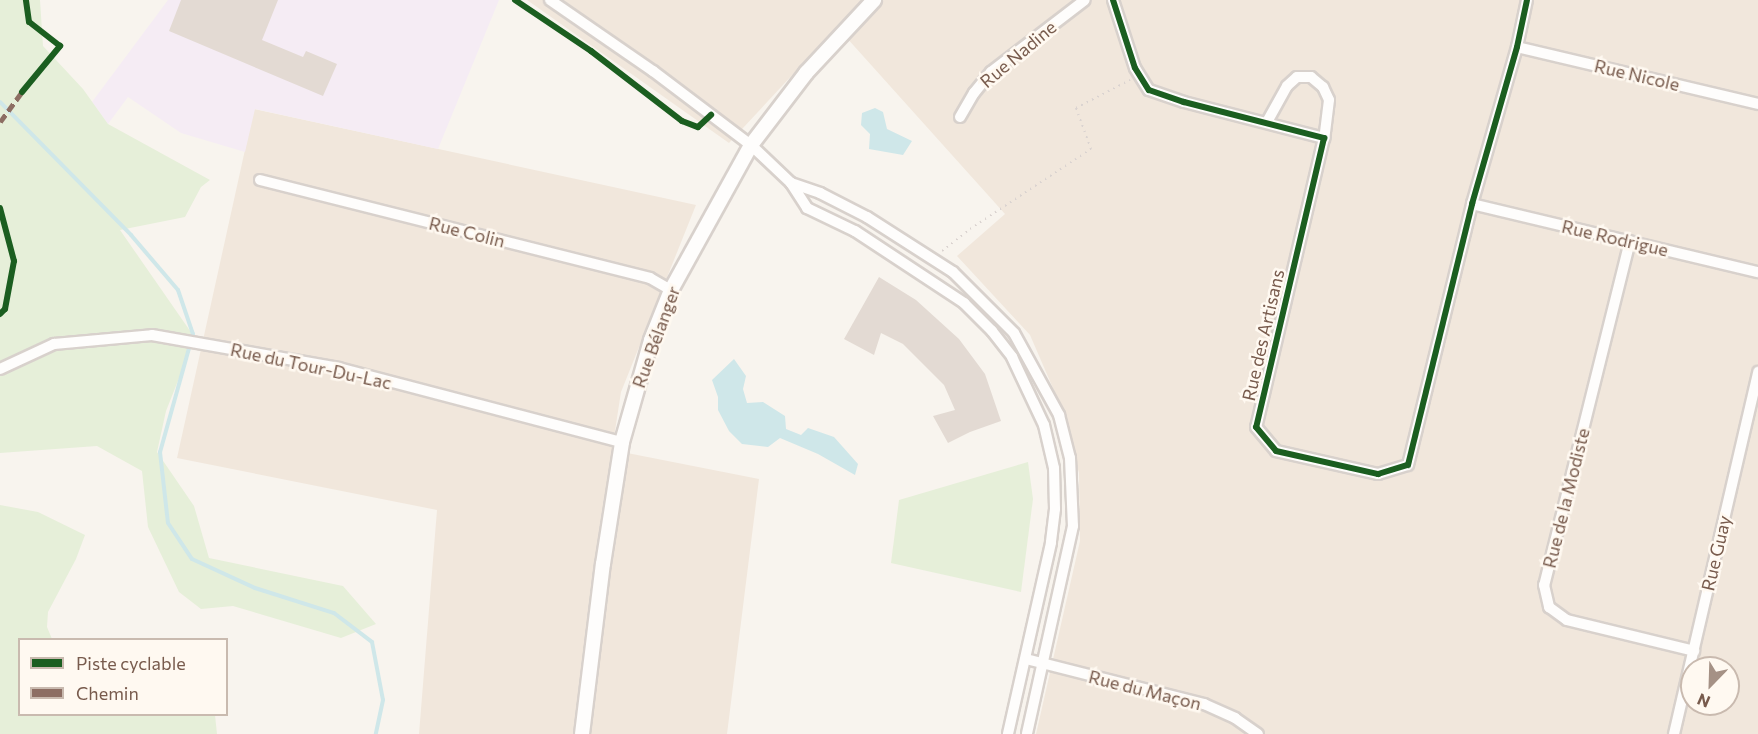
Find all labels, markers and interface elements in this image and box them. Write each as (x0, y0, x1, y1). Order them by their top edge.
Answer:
street label: Rue Nadine (976, 16, 1060, 92)
street label: Rue Nicole (1592, 55, 1682, 95)
street label: Rue Colin (427, 212, 507, 252)
street label: Rue Rodrigue (1560, 215, 1670, 261)
street label: Rue des Artisans (1237, 267, 1289, 403)
street label: Rue Bélanger (628, 283, 684, 391)
street label: Rue du Tour-Du-Lac (228, 338, 394, 394)
street label: Rue de la Modiste (1538, 426, 1594, 570)
street label: Rue Guay (1697, 513, 1735, 593)
legend (18, 638, 228, 716)
text: Piste cyclable (76, 652, 186, 674)
north arrow (1680, 656, 1740, 716)
street label: Rue du Maçon (1086, 666, 1204, 714)
text: Chemin (76, 682, 139, 704)
text: N (1694, 690, 1713, 712)

